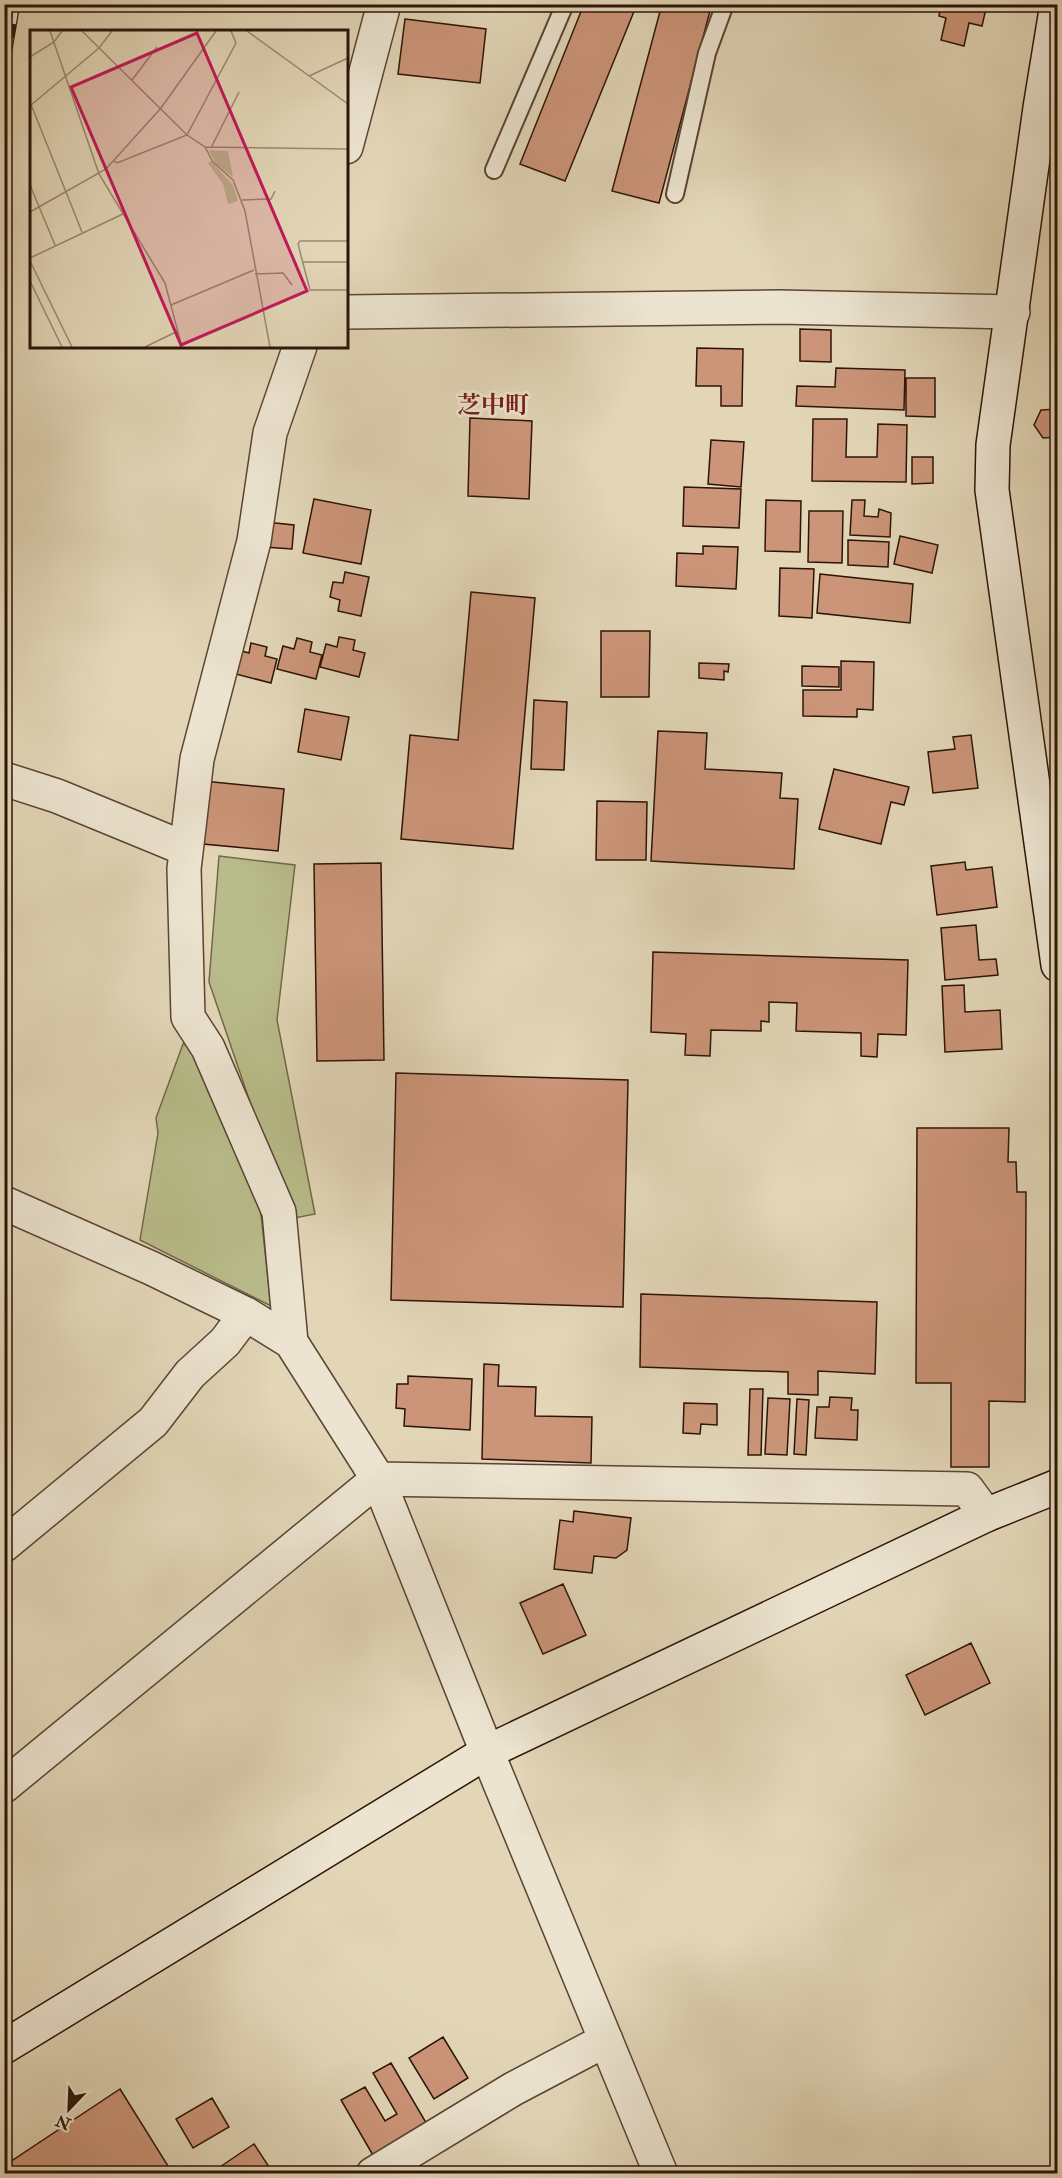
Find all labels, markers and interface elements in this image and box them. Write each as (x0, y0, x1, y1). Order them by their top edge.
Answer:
inset map (30, 30, 348, 348)
district label: 芝中町 (457, 390, 529, 421)
north arrow (39, 2079, 99, 2139)
text: N (52, 2110, 75, 2134)

